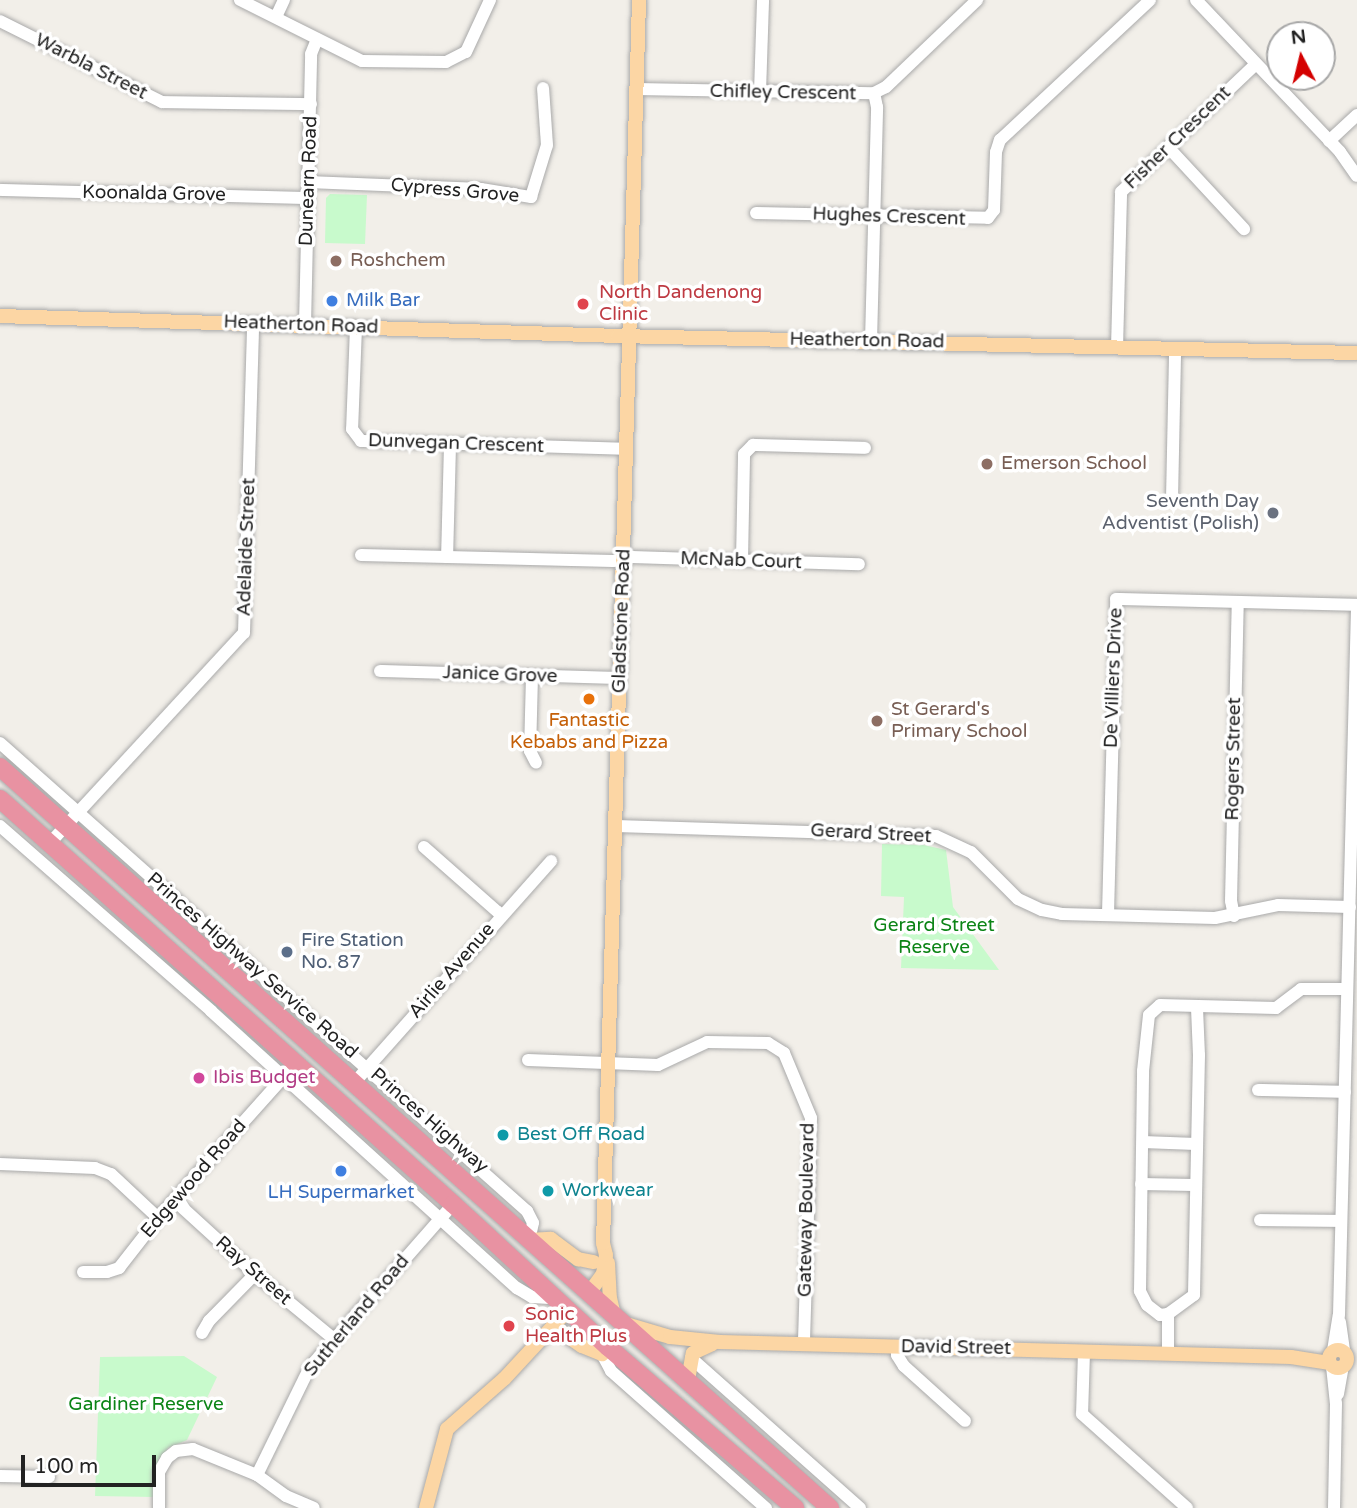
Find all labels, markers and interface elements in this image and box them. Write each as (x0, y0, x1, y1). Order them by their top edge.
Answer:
north arrow (1266, 21, 1336, 91)
text: N (1290, 25, 1308, 49)
street label: Warbla Street (31, 29, 151, 105)
street label: Chifley Crescent (709, 80, 857, 106)
street label: Fisher Crescent (1120, 81, 1236, 195)
street label: Dunearn Road (295, 116, 323, 246)
street label: Cypress Grove (390, 174, 520, 208)
street label: Koonalda Grove (82, 181, 226, 207)
street label: Hughes Crescent (812, 203, 966, 231)
place label: Roshchem (350, 250, 446, 272)
marker: Roshchem (328, 253, 344, 269)
place label: North Dandenong Clinic (599, 282, 762, 326)
place label: Milk Bar (346, 290, 420, 312)
marker: Milk Bar (324, 293, 340, 309)
marker: North Dandenong Clinic (573, 294, 593, 314)
street label: Heatherton Road (223, 311, 379, 339)
street label: Heatherton Road (789, 328, 945, 354)
street label: Dunvegan Crescent (368, 430, 544, 458)
place label: Emerson School (1001, 453, 1147, 475)
marker: Emerson School (979, 456, 995, 472)
street label: Adelaide Street (233, 477, 261, 617)
place label: Seventh Day Adventist (Polish) (1102, 491, 1259, 535)
marker: Seventh Day Adventist (Polish) (1265, 505, 1281, 521)
street label: McNab Court (680, 547, 802, 575)
street label: Gladstone Road (608, 548, 636, 694)
street label: De Villiers Drive (1100, 607, 1128, 749)
street label: Janice Grove (442, 662, 558, 688)
marker: Fantastic Kebabs and Pizza (581, 691, 597, 707)
street label: Rogers Street (1222, 697, 1246, 821)
place label: St Gerard's Primary School (891, 699, 1027, 743)
place label: Fantastic Kebabs and Pizza (510, 710, 668, 754)
marker: St Gerard's Primary School (869, 713, 885, 729)
street label: Gerard Street (810, 819, 932, 849)
street label: Princes Highway Service Road (142, 868, 362, 1064)
park label: Gerard Street Reserve (873, 915, 995, 959)
street label: Airlie Avenue (404, 919, 500, 1023)
place label: Fire Station No. 87 (301, 930, 404, 974)
marker: Fire Station No. 87 (279, 944, 295, 960)
street label: Princes Highway (365, 1064, 493, 1178)
place label: Ibis Budget (213, 1067, 316, 1089)
marker: Ibis Budget (191, 1070, 207, 1086)
street label: Edgewood Road (136, 1115, 252, 1243)
street label: Gateway Boulevard (794, 1123, 820, 1297)
place label: Best Off Road (517, 1124, 645, 1146)
marker: Best Off Road (495, 1127, 511, 1143)
marker: LH Supermarket (333, 1163, 349, 1179)
place label: Workwear (562, 1180, 653, 1202)
place label: LH Supermarket (268, 1182, 414, 1204)
marker: Workwear (540, 1183, 556, 1199)
street label: Ray Street (210, 1232, 296, 1310)
street label: Sutherland Road (300, 1251, 414, 1381)
place label: Sonic Health Plus (525, 1304, 627, 1348)
marker: Sonic Health Plus (499, 1316, 519, 1336)
street label: David Street (901, 1336, 1011, 1360)
park label: Gardiner Reserve (68, 1394, 224, 1416)
scale bar (24, 1442, 159, 1486)
text: 100 m (34, 1454, 98, 1479)

